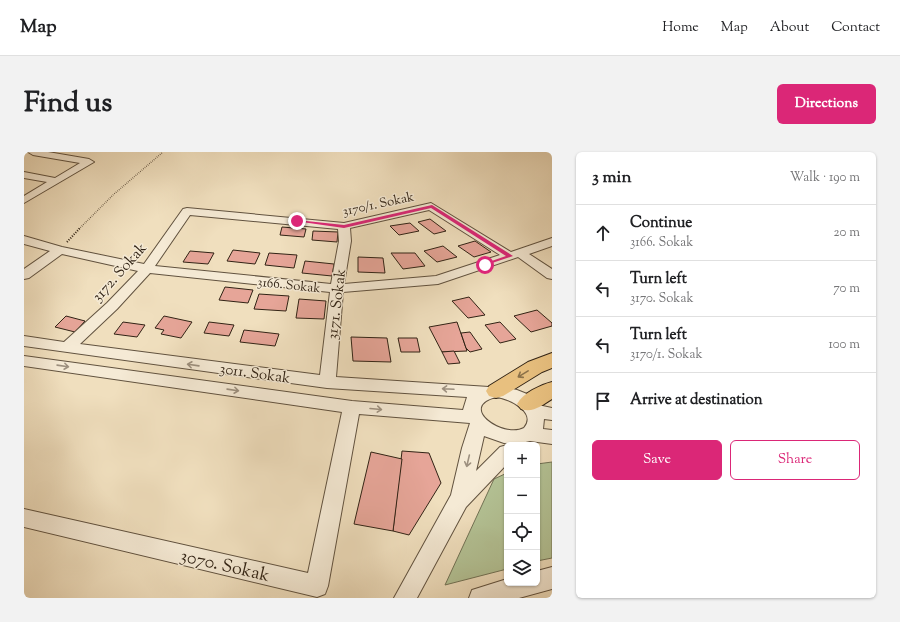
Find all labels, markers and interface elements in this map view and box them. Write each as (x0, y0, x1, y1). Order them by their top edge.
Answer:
text: Map (20, 14, 57, 41)
text: Home (662, 18, 699, 38)
text: Map (721, 18, 748, 38)
text: About (770, 18, 809, 38)
text: Contact (831, 18, 880, 38)
text: Find us (24, 84, 112, 124)
button: Directions (777, 84, 876, 124)
text: 3 min (592, 166, 631, 190)
text: Walk · 190 m (790, 169, 860, 187)
street label: 3170/1. Sokak (341, 189, 416, 221)
route end (288, 212, 306, 230)
text: Continue (630, 213, 692, 234)
icon: ahead (592, 222, 614, 244)
text: 20 m (834, 224, 860, 242)
text: 3166. Sokak (630, 234, 693, 252)
street label: 3172. Sokak (88, 239, 152, 307)
route start (476, 256, 494, 274)
street label: 3171. Sokak (323, 268, 352, 341)
text: Turn left (630, 269, 687, 290)
street label: 3166. Sokak (256, 274, 321, 298)
icon: left (592, 278, 614, 300)
text: 70 m (833, 280, 860, 298)
text: 3170. Sokak (630, 290, 693, 308)
text: Turn left (630, 325, 687, 346)
icon: left (592, 334, 614, 356)
text: 100 m (828, 336, 860, 354)
text: 3170/1. Sokak (630, 346, 703, 364)
street label: 3011. Sokak (218, 359, 292, 390)
one-way arrow (187, 361, 200, 368)
one-way arrow (56, 362, 69, 370)
one-way arrow (517, 371, 529, 379)
one-way arrow (226, 386, 239, 394)
one-way arrow (442, 386, 455, 393)
icon: arrive (592, 390, 614, 412)
text: Arrive at destination (630, 390, 763, 411)
one-way arrow (369, 405, 382, 412)
button: Save (592, 440, 722, 480)
button: Share (730, 440, 860, 480)
map controls (504, 442, 540, 586)
button: + (504, 442, 540, 478)
one-way arrow (464, 454, 472, 467)
button: − (504, 478, 540, 514)
button: locate (504, 514, 540, 550)
street label: 3070. Sokak (177, 544, 272, 590)
button: layers (504, 550, 540, 586)

